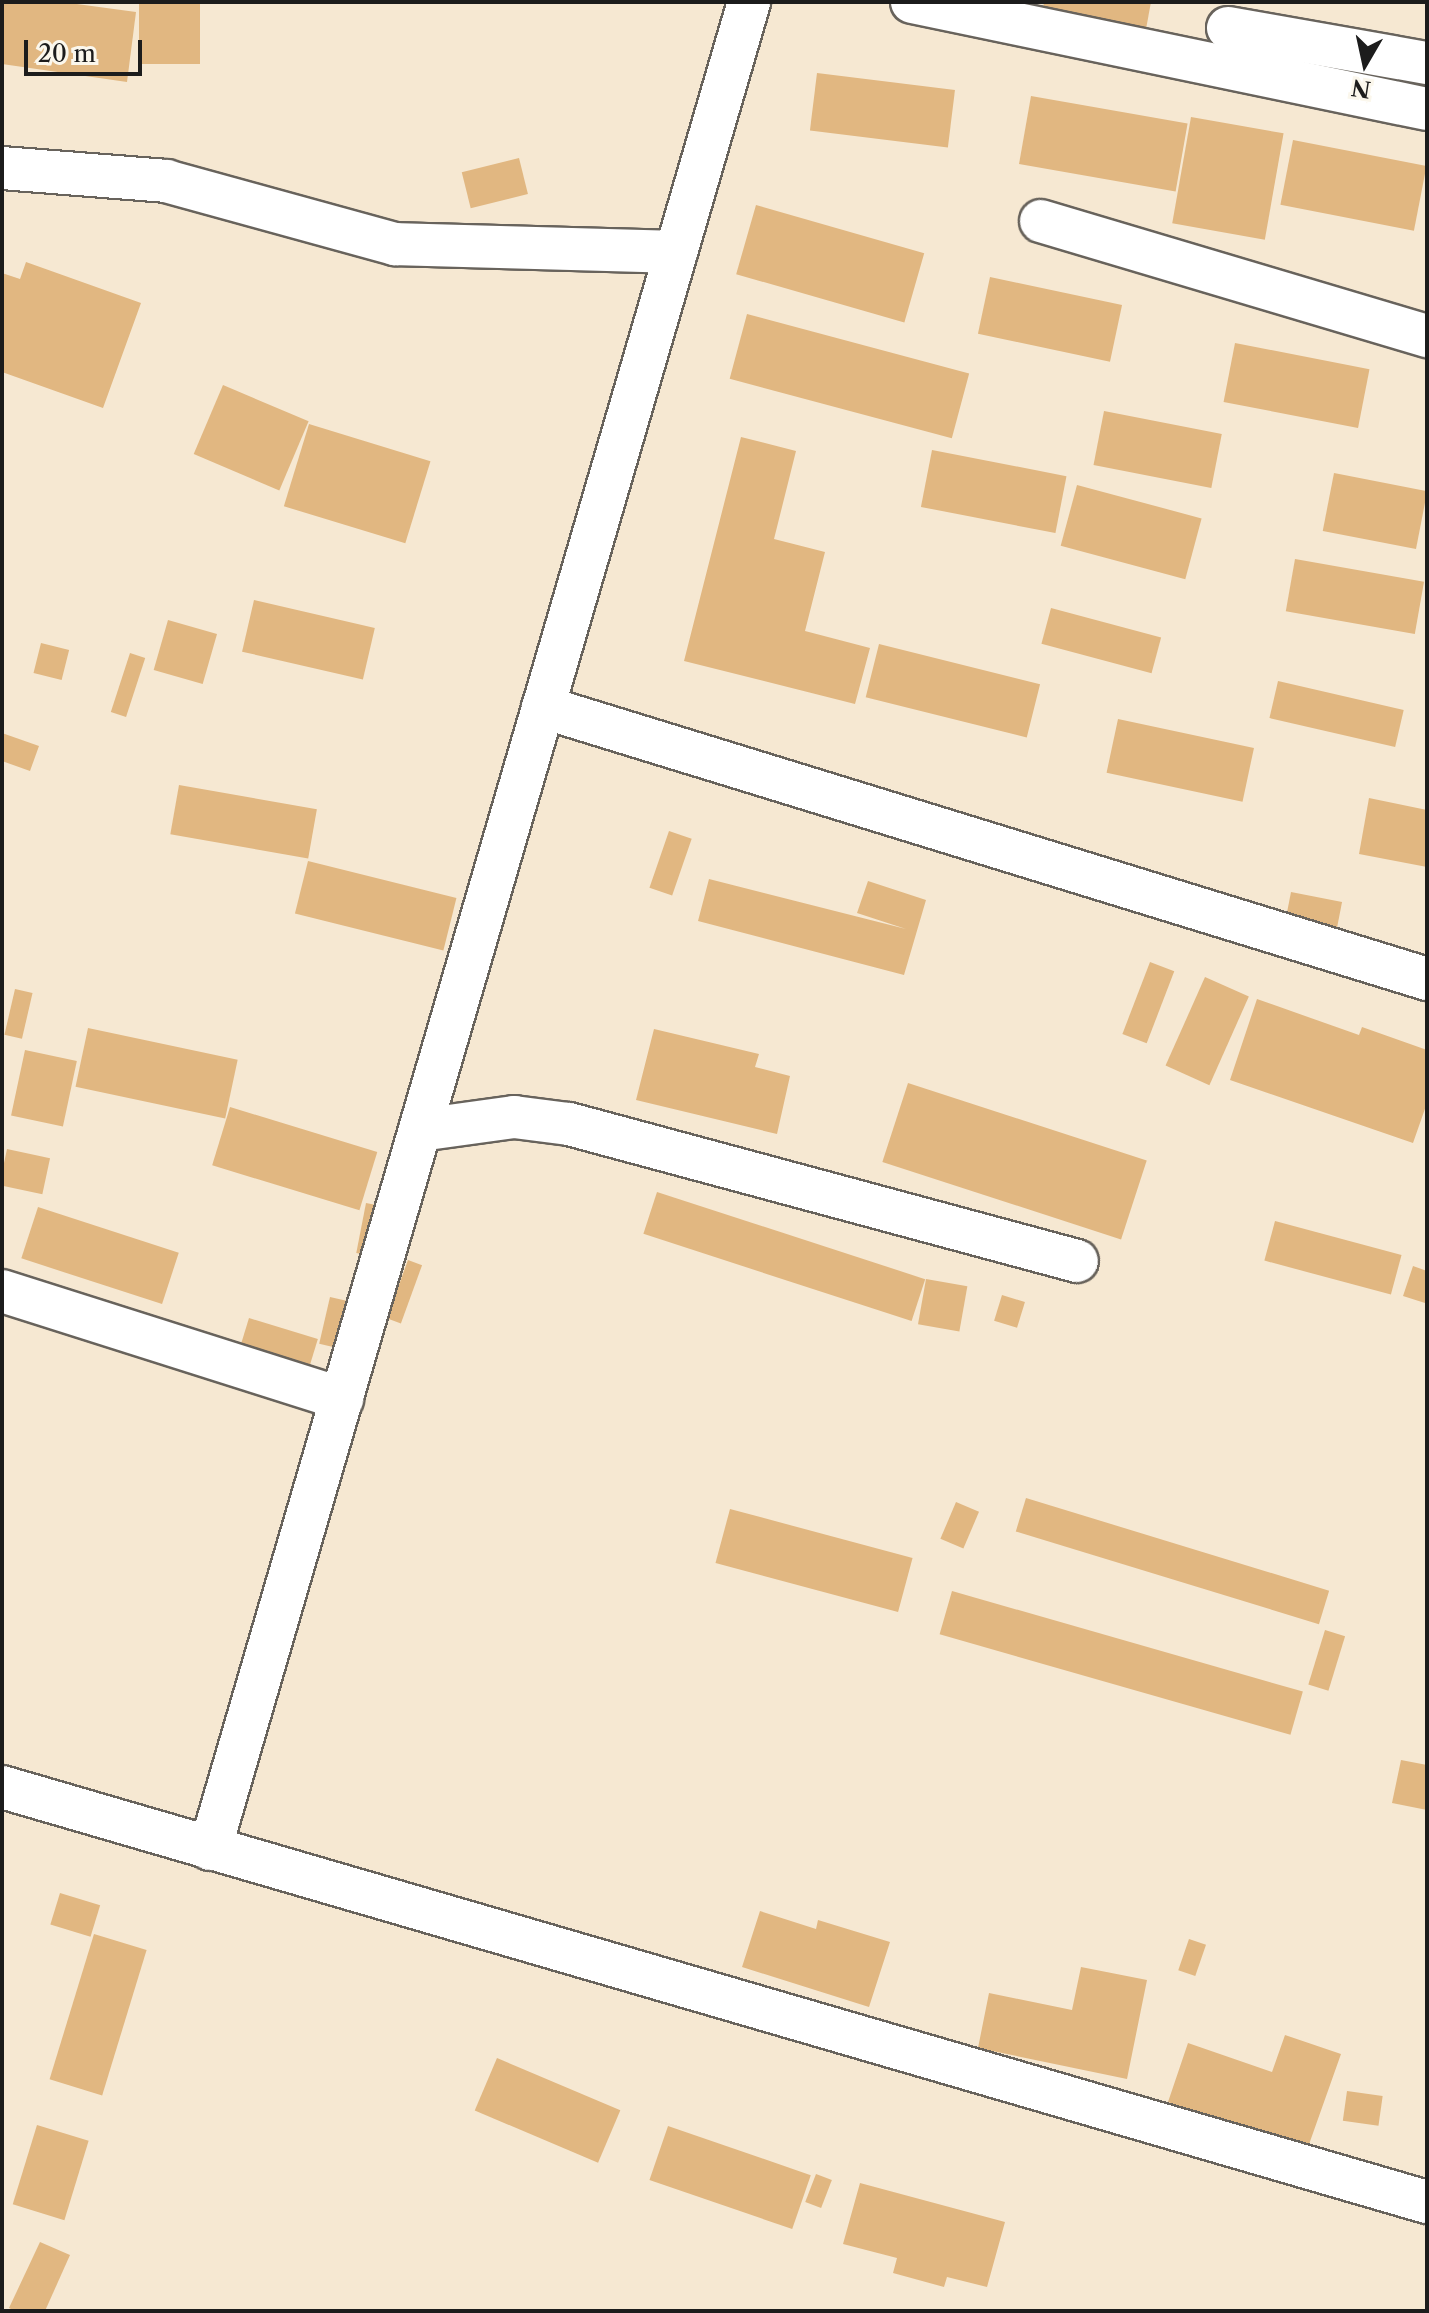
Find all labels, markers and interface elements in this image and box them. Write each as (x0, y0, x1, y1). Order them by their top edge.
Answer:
scale bar (28, 24, 146, 74)
north arrow (1325, 24, 1405, 104)
text: 20 m (38, 39, 96, 68)
text: N (1350, 73, 1373, 103)

